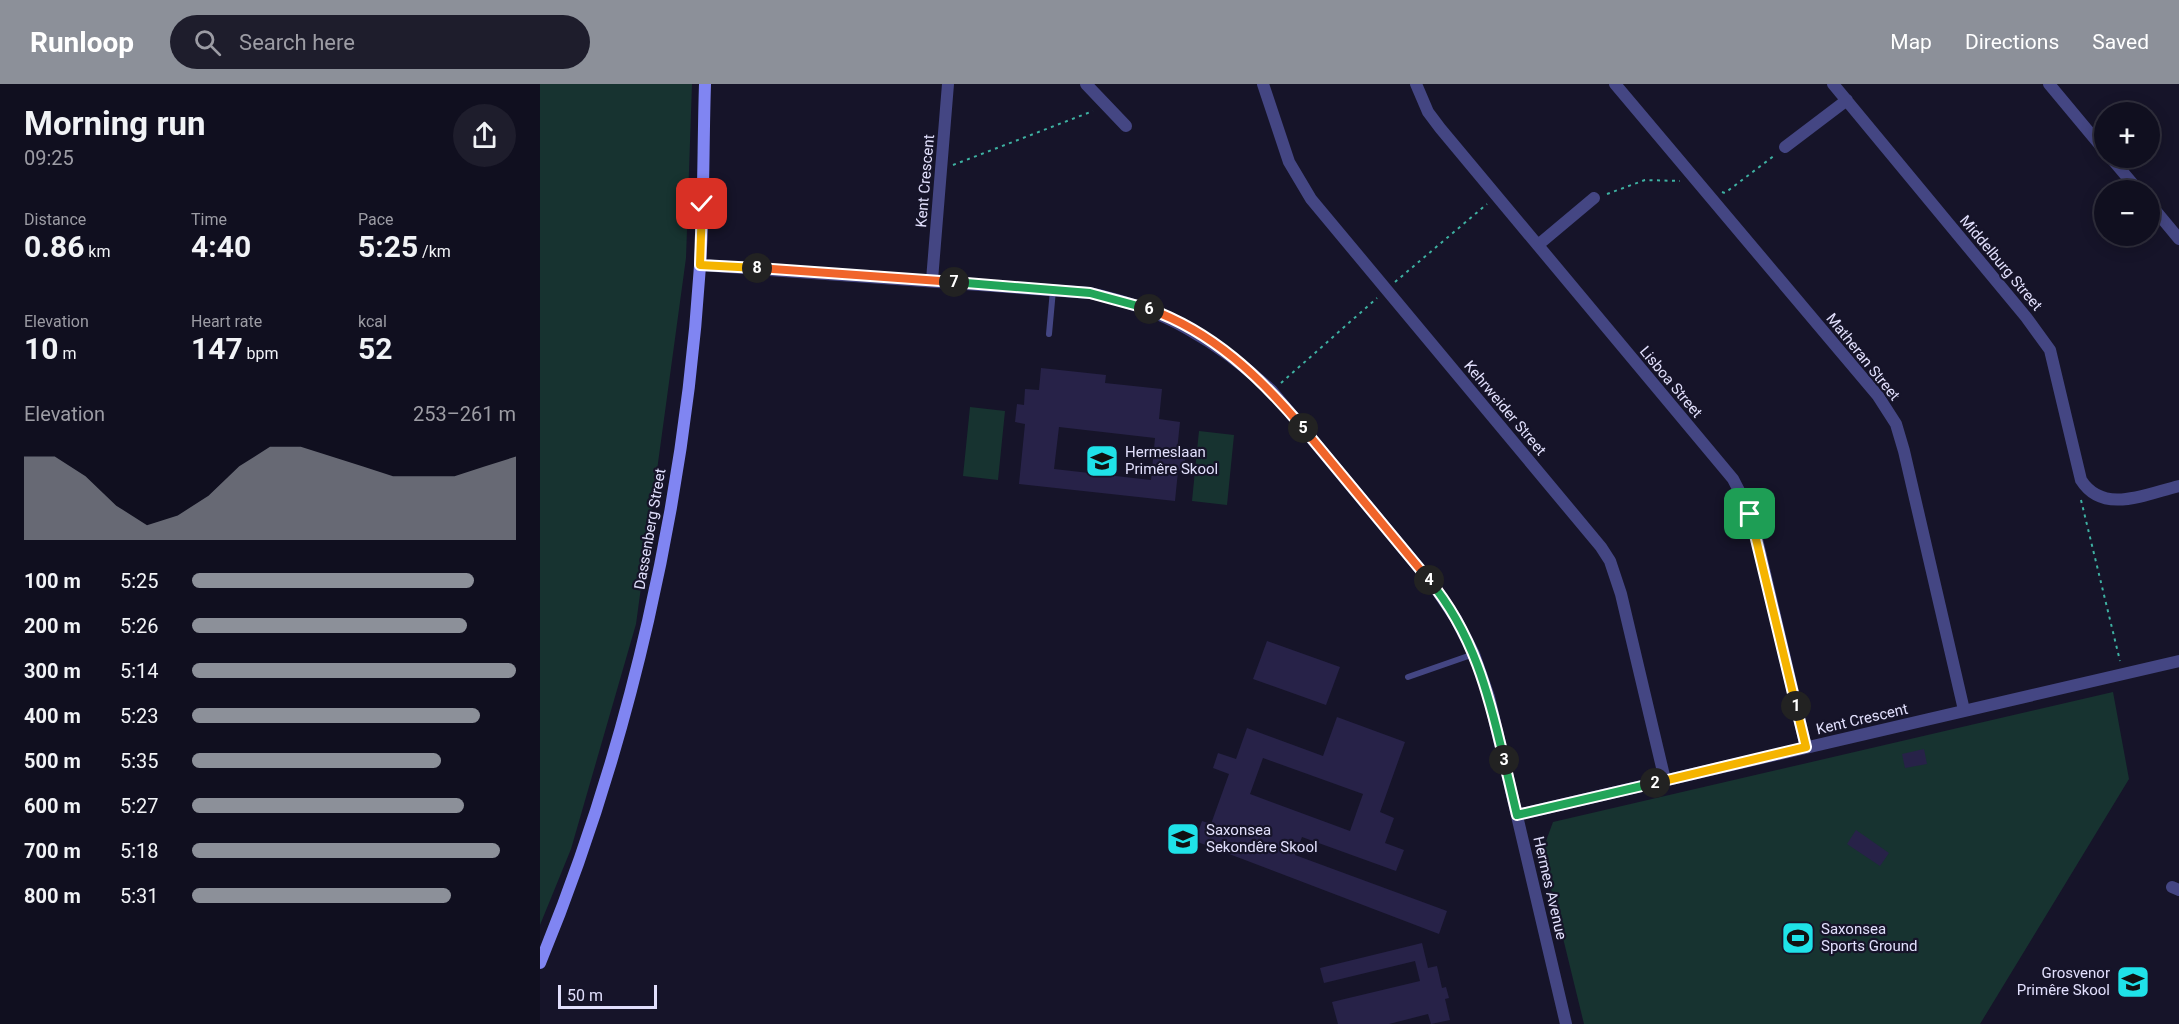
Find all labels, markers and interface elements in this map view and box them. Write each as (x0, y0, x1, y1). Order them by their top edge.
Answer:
search box (170, 15, 590, 69)
text: Runloop (30, 26, 134, 59)
icon: search (191, 26, 224, 59)
text: Search here (239, 30, 355, 55)
text: Map (1890, 30, 1932, 54)
text: Directions (1965, 30, 2059, 54)
text: Saved (2092, 30, 2149, 54)
map controls (2094, 102, 2160, 246)
button: + (2094, 102, 2160, 168)
text: Morning run (24, 104, 205, 143)
button: share (453, 104, 516, 167)
street label: Kent Crescent (912, 134, 938, 228)
text: 09:25 (24, 146, 74, 170)
pin (676, 178, 727, 229)
button: − (2094, 180, 2160, 246)
icon: check (685, 187, 718, 220)
text: Distance (24, 210, 86, 229)
text: Time (191, 210, 227, 229)
text: Pace (358, 210, 394, 229)
street label: Middelburg Street (1956, 212, 2046, 314)
text: 0.86 (24, 229, 84, 264)
text: 4:40 (191, 229, 251, 264)
text: 5:25 (358, 229, 418, 264)
text: km (84, 242, 110, 261)
text: /km (418, 242, 451, 261)
pin: 8 (742, 253, 772, 283)
text: 8 (752, 258, 762, 277)
pin: 7 (939, 267, 969, 297)
text: 7 (949, 272, 959, 291)
pin: 6 (1134, 294, 1164, 324)
text: 6 (1144, 299, 1154, 318)
street label: Matheran Street (1822, 310, 1904, 404)
text: Elevation (24, 312, 89, 331)
text: Heart rate (191, 312, 262, 331)
text: kcal (358, 312, 387, 331)
text: 10 (24, 331, 58, 366)
text: 147 (191, 331, 243, 366)
text: 52 (358, 331, 392, 366)
street label: Lisboa Street (1636, 343, 1706, 422)
text: m (58, 344, 76, 363)
text: bpm (243, 344, 279, 363)
street label: Kehrweider Street (1460, 357, 1550, 459)
text: Elevation (24, 402, 105, 426)
text: 253–261 m (413, 402, 516, 426)
pin: 5 (1288, 413, 1318, 443)
text: 5 (1298, 418, 1308, 437)
school or university icon: Hermeslaan Primêre Skool (1084, 443, 1120, 479)
place label: Hermeslaan Primêre Skool (1125, 443, 1218, 478)
street label: Dassenberg Street (630, 467, 670, 591)
pin (1724, 488, 1775, 539)
icon: arrive (1733, 497, 1766, 530)
pin: 4 (1414, 565, 1444, 595)
text: 100 m (24, 569, 81, 593)
text: 5:25 (120, 569, 159, 593)
text: 4 (1424, 570, 1434, 589)
text: 200 m (24, 614, 81, 638)
text: 5:26 (120, 614, 159, 638)
text: 300 m (24, 659, 81, 683)
text: 5:14 (120, 659, 159, 683)
pin: 1 (1781, 691, 1811, 721)
text: 1 (1791, 696, 1801, 715)
street label: Kent Crescent (1814, 700, 1910, 738)
text: 400 m (24, 704, 81, 728)
text: 5:23 (120, 704, 159, 728)
pin: 3 (1489, 745, 1519, 775)
text: 500 m (24, 749, 81, 773)
text: 5:35 (120, 749, 159, 773)
text: 3 (1499, 750, 1509, 769)
pin: 2 (1640, 768, 1670, 798)
text: 2 (1650, 773, 1660, 792)
text: 600 m (24, 794, 81, 818)
text: 5:27 (120, 794, 159, 818)
school or university icon: Saxonsea Sekondêre Skool (1165, 821, 1201, 857)
place label: Saxonsea Sekondêre Skool (1206, 821, 1318, 856)
street label: Hermes Avenue (1529, 835, 1571, 941)
text: 700 m (24, 839, 81, 863)
text: 5:18 (120, 839, 159, 863)
text: 800 m (24, 884, 81, 908)
text: 5:31 (120, 884, 159, 908)
sports icon: Saxonsea Sports Ground (1780, 920, 1816, 956)
place label: Saxonsea Sports Ground (1821, 920, 1917, 955)
place label: Grosvenor Primêre Skool (2017, 964, 2110, 999)
school or university icon: Grosvenor Primêre Skool (2115, 964, 2151, 1000)
scale bar (558, 982, 657, 1010)
text: 50 m (567, 986, 603, 1005)

